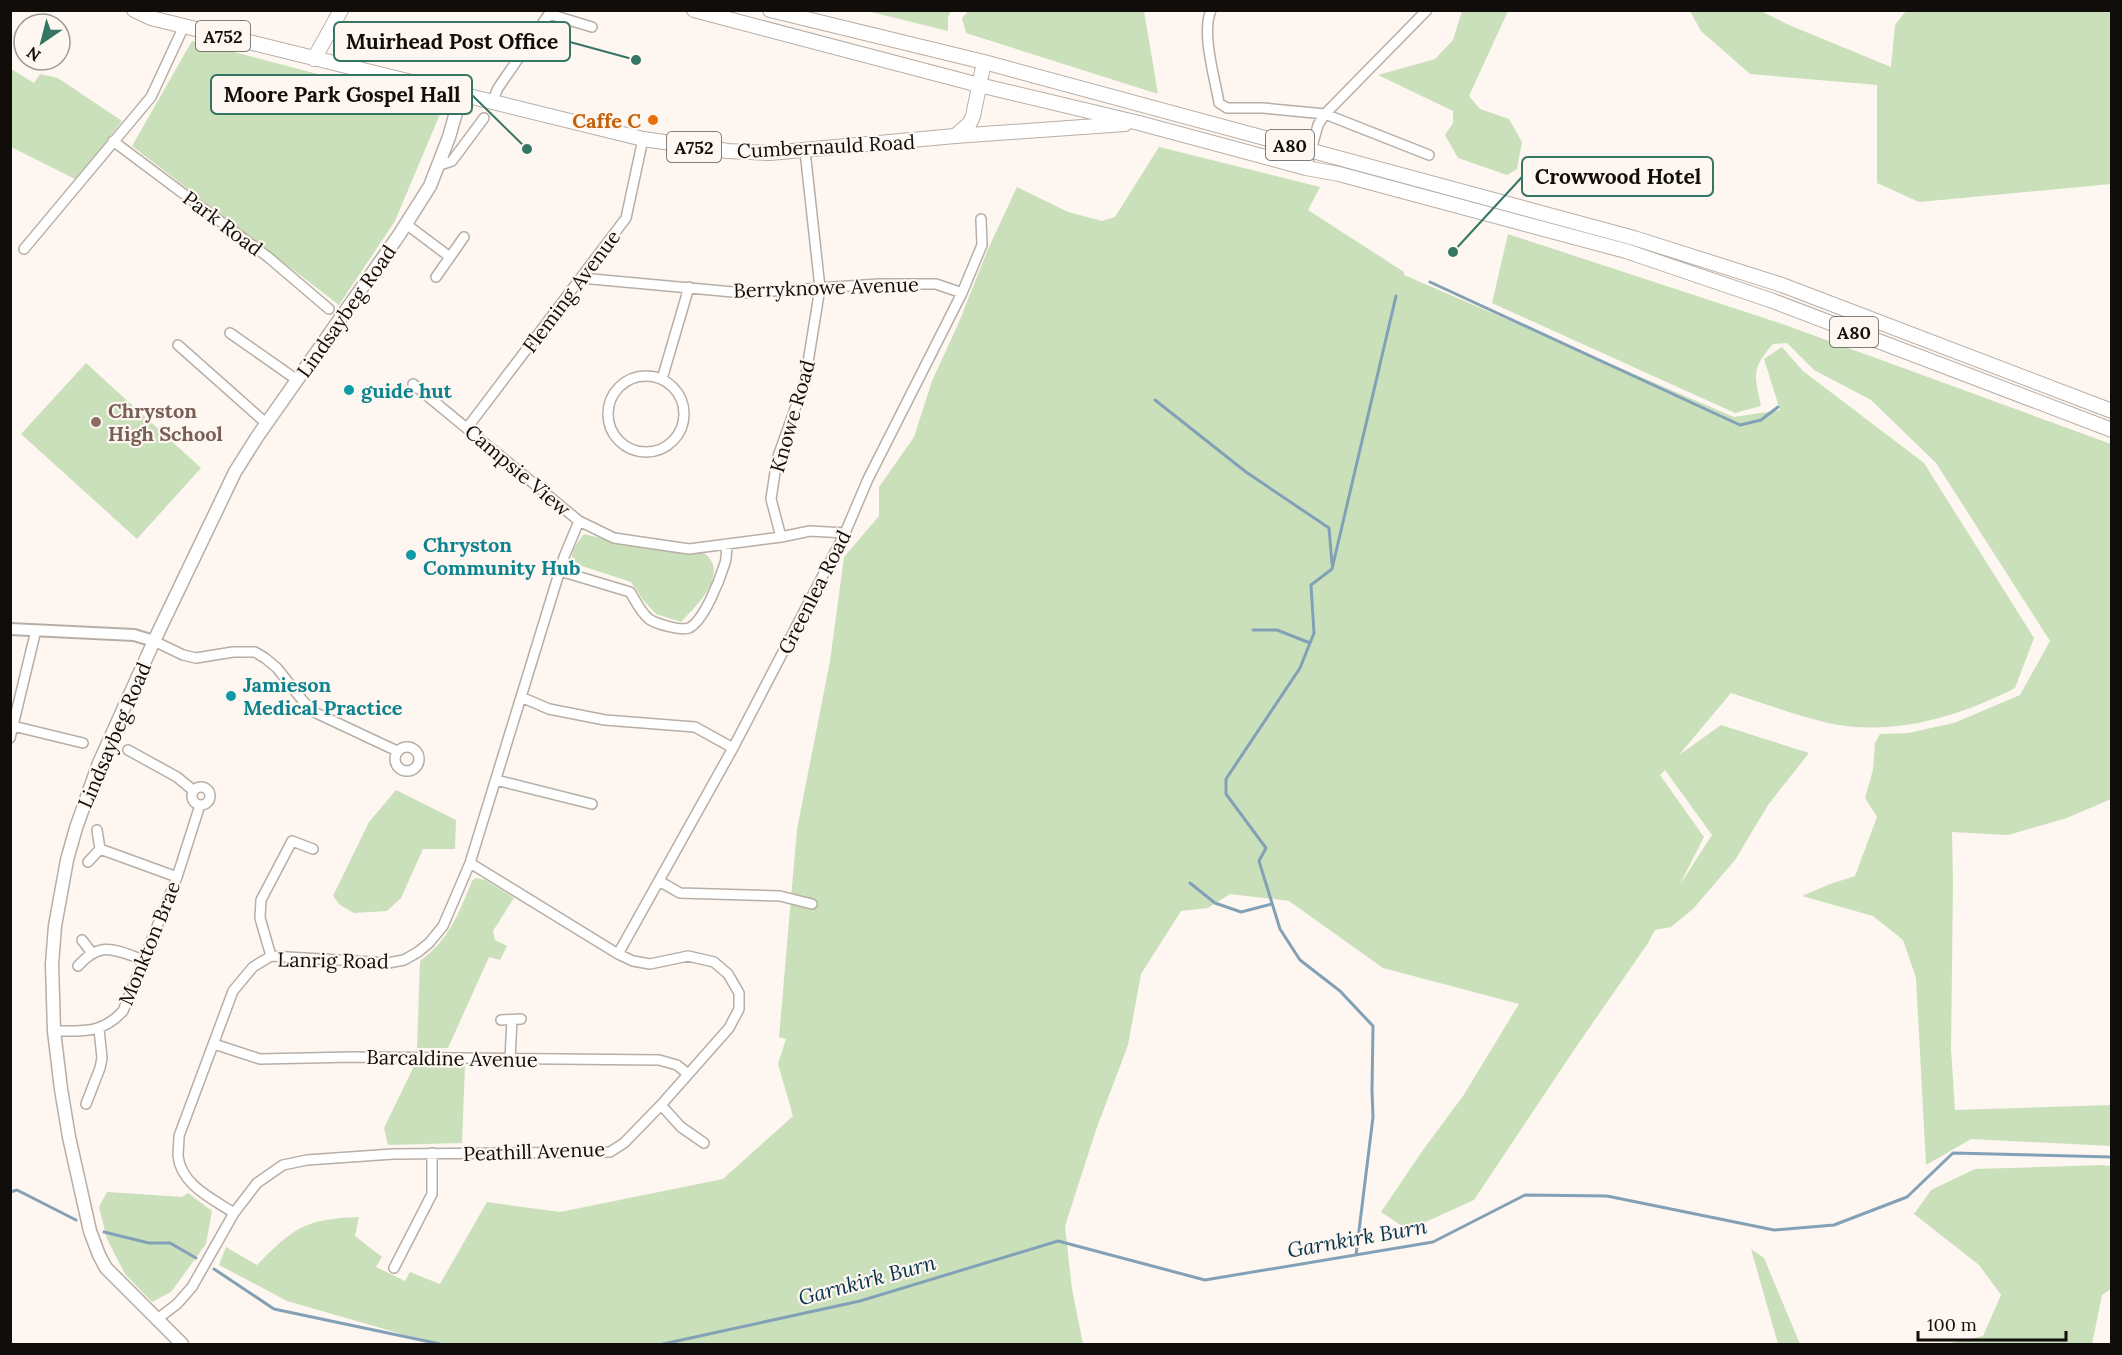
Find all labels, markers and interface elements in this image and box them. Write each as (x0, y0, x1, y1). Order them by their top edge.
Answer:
north arrow (12, 12, 72, 72)
road number: A752 (196, 21, 250, 51)
callout: Muirhead Post Office (334, 22, 570, 61)
text: Muirhead Post Office (346, 28, 558, 55)
text: N (23, 43, 44, 66)
callout: Moore Park Gospel Hall (211, 75, 472, 114)
text: Moore Park Gospel Hall (223, 81, 461, 108)
place label: Caffe C (572, 108, 641, 133)
marker: Caffe C (646, 113, 660, 127)
street label: Cumbernauld Road (736, 129, 916, 163)
road number: A80 (1266, 130, 1314, 160)
road number: A752 (667, 132, 721, 162)
callout: Crowwood Hotel (1522, 157, 1713, 196)
text: Crowwood Hotel (1535, 163, 1702, 190)
street label: Park Road (178, 185, 268, 261)
street label: Fleming Avenue (517, 225, 625, 357)
street label: Lindsaybeg Road (291, 240, 401, 382)
street label: Berryknowe Avenue (733, 271, 919, 303)
road number: A80 (1830, 317, 1878, 347)
street label: Knowe Road (764, 357, 820, 475)
place label: guide hut (361, 378, 453, 403)
marker: guide hut (342, 383, 356, 397)
place label: Chryston High School (108, 398, 223, 446)
marker: Chryston High School (89, 415, 103, 429)
street label: Campsie View (460, 419, 576, 521)
street label: Greenlea Road (772, 526, 856, 658)
place label: Chryston Community Hub (423, 532, 580, 580)
marker: Chryston Community Hub (404, 548, 418, 562)
street label: Lindsaybeg Road (72, 658, 156, 812)
place label: Jamieson Medical Practice (243, 672, 403, 720)
marker: Jamieson Medical Practice (224, 689, 238, 703)
street label: Monkton Brae (113, 877, 185, 1009)
street label: Lanrig Road (277, 947, 389, 973)
street label: Barcaldine Avenue (366, 1044, 538, 1072)
street label: Peathill Avenue (462, 1136, 606, 1166)
water label: Garnkirk Burn (1285, 1212, 1429, 1264)
water label: Garnkirk Burn (795, 1249, 939, 1311)
scale bar (1918, 1304, 2066, 1342)
text: 100 m (1927, 1313, 1977, 1336)

